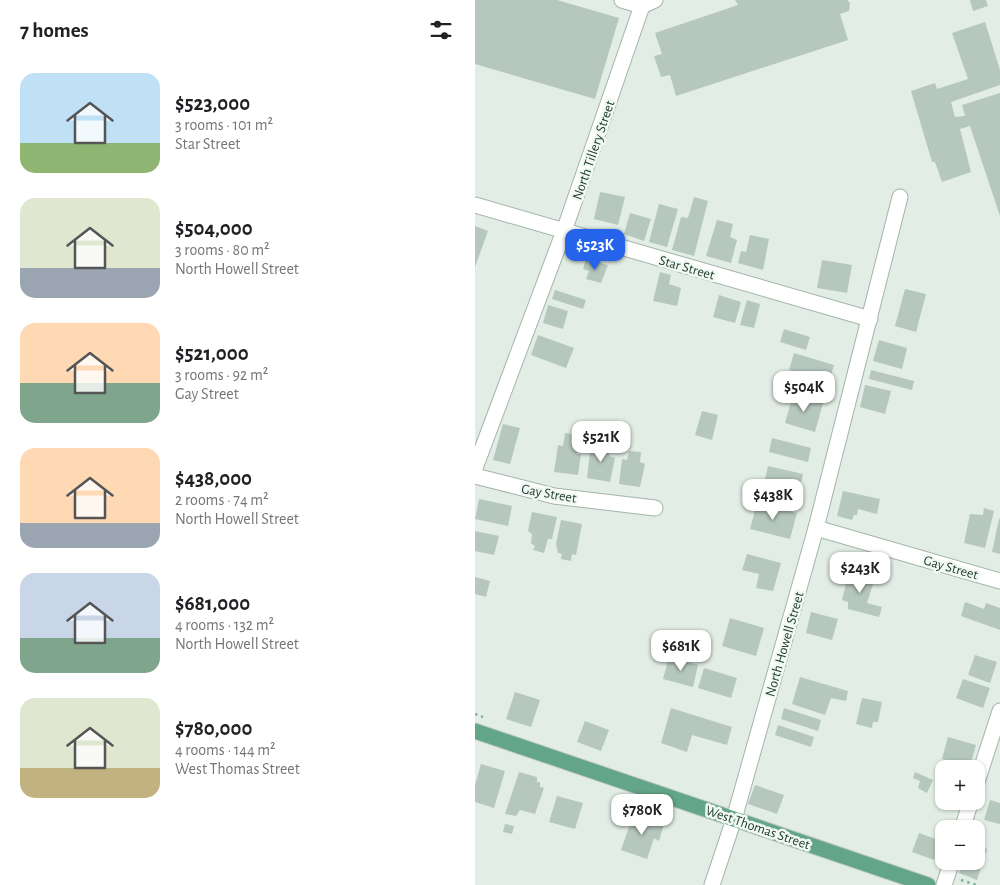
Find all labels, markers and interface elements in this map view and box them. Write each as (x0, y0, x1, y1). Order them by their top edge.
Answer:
icon: filters (427, 16, 455, 44)
text: 7 homes (20, 20, 89, 41)
icon: home (60, 93, 120, 153)
text: $523,000 (175, 93, 250, 114)
street label: North Tillery Street (570, 98, 618, 202)
text: 3 rooms · 101 m² (175, 117, 273, 133)
text: Star Street (175, 136, 240, 152)
icon: home (60, 218, 120, 278)
text: $504,000 (175, 218, 253, 239)
pin: $523K (560, 228, 630, 271)
text: $523K (576, 237, 614, 253)
text: 3 rooms · 80 m² (175, 242, 270, 258)
street label: Star Street (657, 253, 717, 283)
text: North Howell Street (175, 261, 299, 277)
icon: home (60, 343, 120, 403)
text: $521,000 (175, 343, 249, 364)
text: 3 rooms · 92 m² (175, 367, 268, 383)
pin: $504K (769, 370, 839, 413)
text: $504K (784, 379, 824, 395)
text: Gay Street (175, 386, 239, 402)
pin: $521K (566, 420, 636, 463)
text: $521K (583, 429, 619, 445)
icon: home (60, 468, 120, 528)
text: $438,000 (175, 468, 252, 489)
pin: $438K (738, 478, 808, 521)
street label: Gay Street (520, 482, 578, 506)
text: $438K (753, 487, 793, 503)
text: 2 rooms · 74 m² (175, 492, 269, 508)
text: North Howell Street (175, 511, 299, 527)
pin: $243K (825, 552, 895, 594)
street label: Gay Street (922, 554, 980, 583)
text: $243K (840, 560, 880, 576)
street label: North Howell Street (763, 590, 807, 698)
icon: home (60, 593, 120, 653)
text: $681,000 (175, 593, 250, 614)
text: 4 rooms · 132 m² (175, 617, 274, 633)
pin: $681K (646, 630, 716, 672)
text: North Howell Street (175, 636, 299, 652)
text: $681K (662, 638, 700, 654)
icon: home (60, 718, 120, 778)
text: $780,000 (175, 718, 252, 739)
text: 4 rooms · 144 m² (175, 742, 276, 758)
map controls (935, 760, 985, 870)
button: + (935, 760, 985, 810)
text: West Thomas Street (175, 761, 300, 777)
pin: $780K (607, 794, 677, 836)
text: $780K (622, 802, 662, 818)
street label: West Thomas Street (704, 804, 812, 853)
button: − (935, 820, 985, 870)

